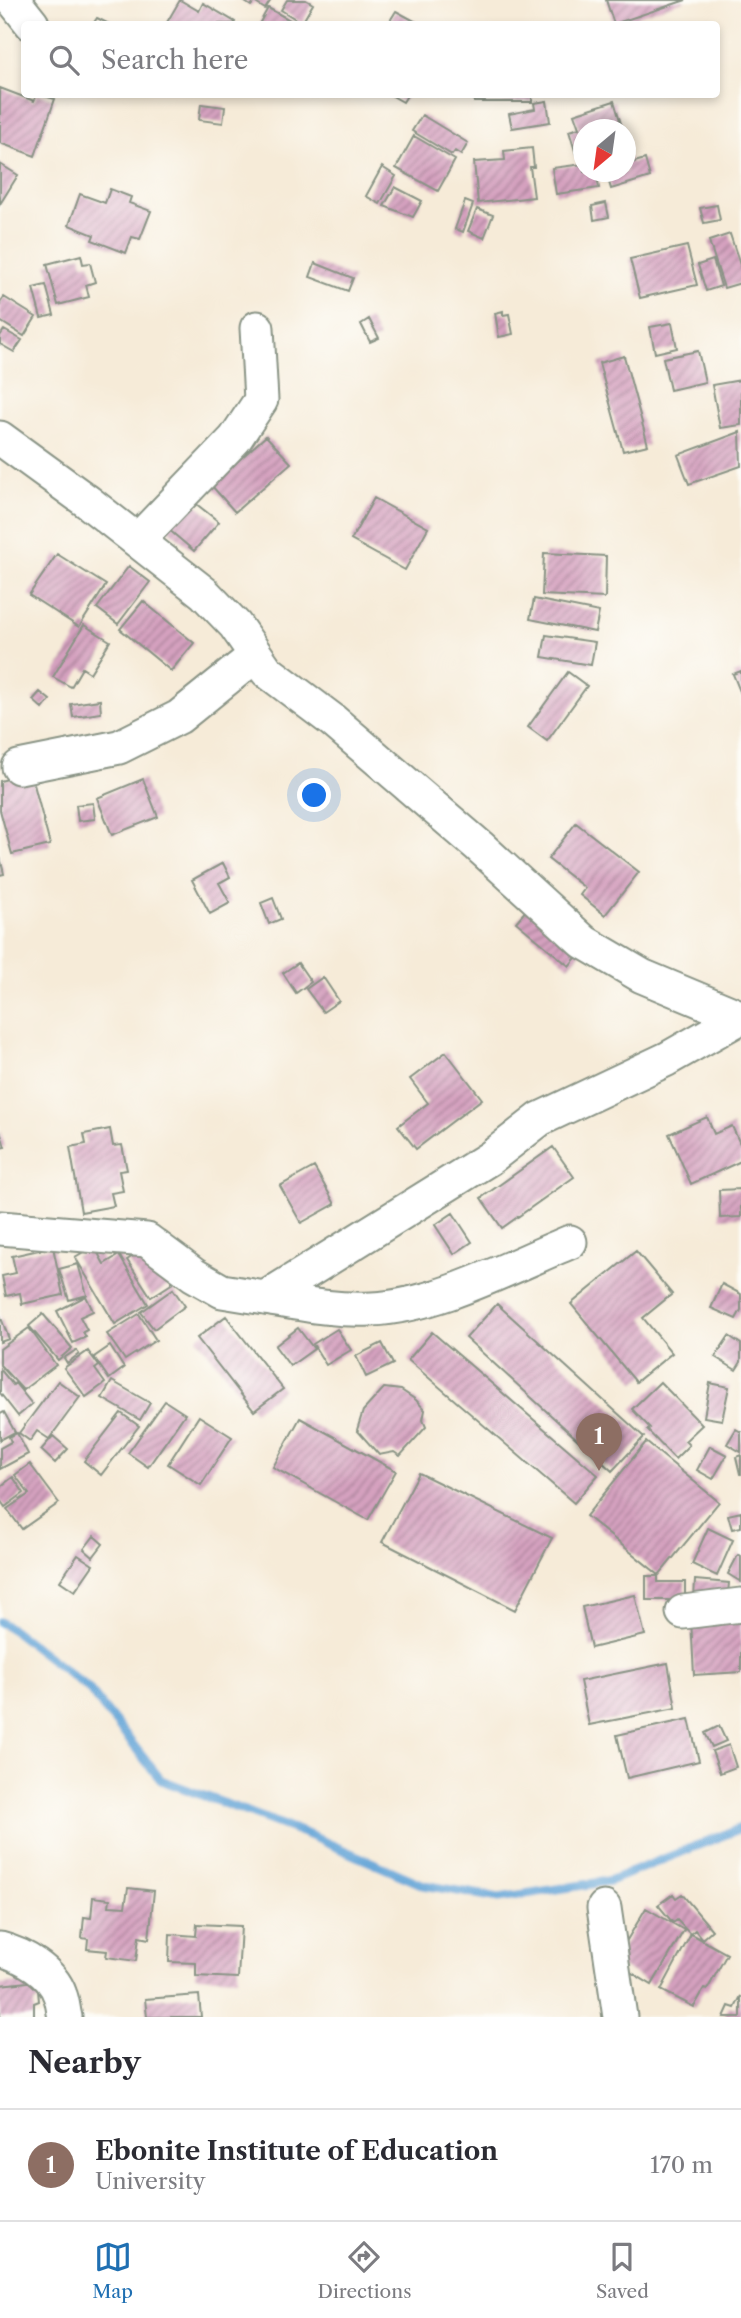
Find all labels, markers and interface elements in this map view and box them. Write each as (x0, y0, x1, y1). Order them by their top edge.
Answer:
search box (21, 21, 720, 98)
icon: search (45, 41, 83, 79)
text: Search here (101, 44, 248, 76)
north arrow (573, 119, 636, 182)
your location (297, 778, 331, 812)
pin: 1 (576, 1413, 622, 1471)
text: Nearby (28, 2044, 141, 2081)
text: Ebonite Institute of Education (95, 2135, 498, 2167)
text: 1 (46, 2151, 56, 2179)
text: 170 m (650, 2151, 713, 2179)
text: University (95, 2167, 206, 2195)
tab: Map (92, 2238, 133, 2303)
tab: Directions (318, 2238, 411, 2303)
tab: Saved (596, 2238, 649, 2303)

